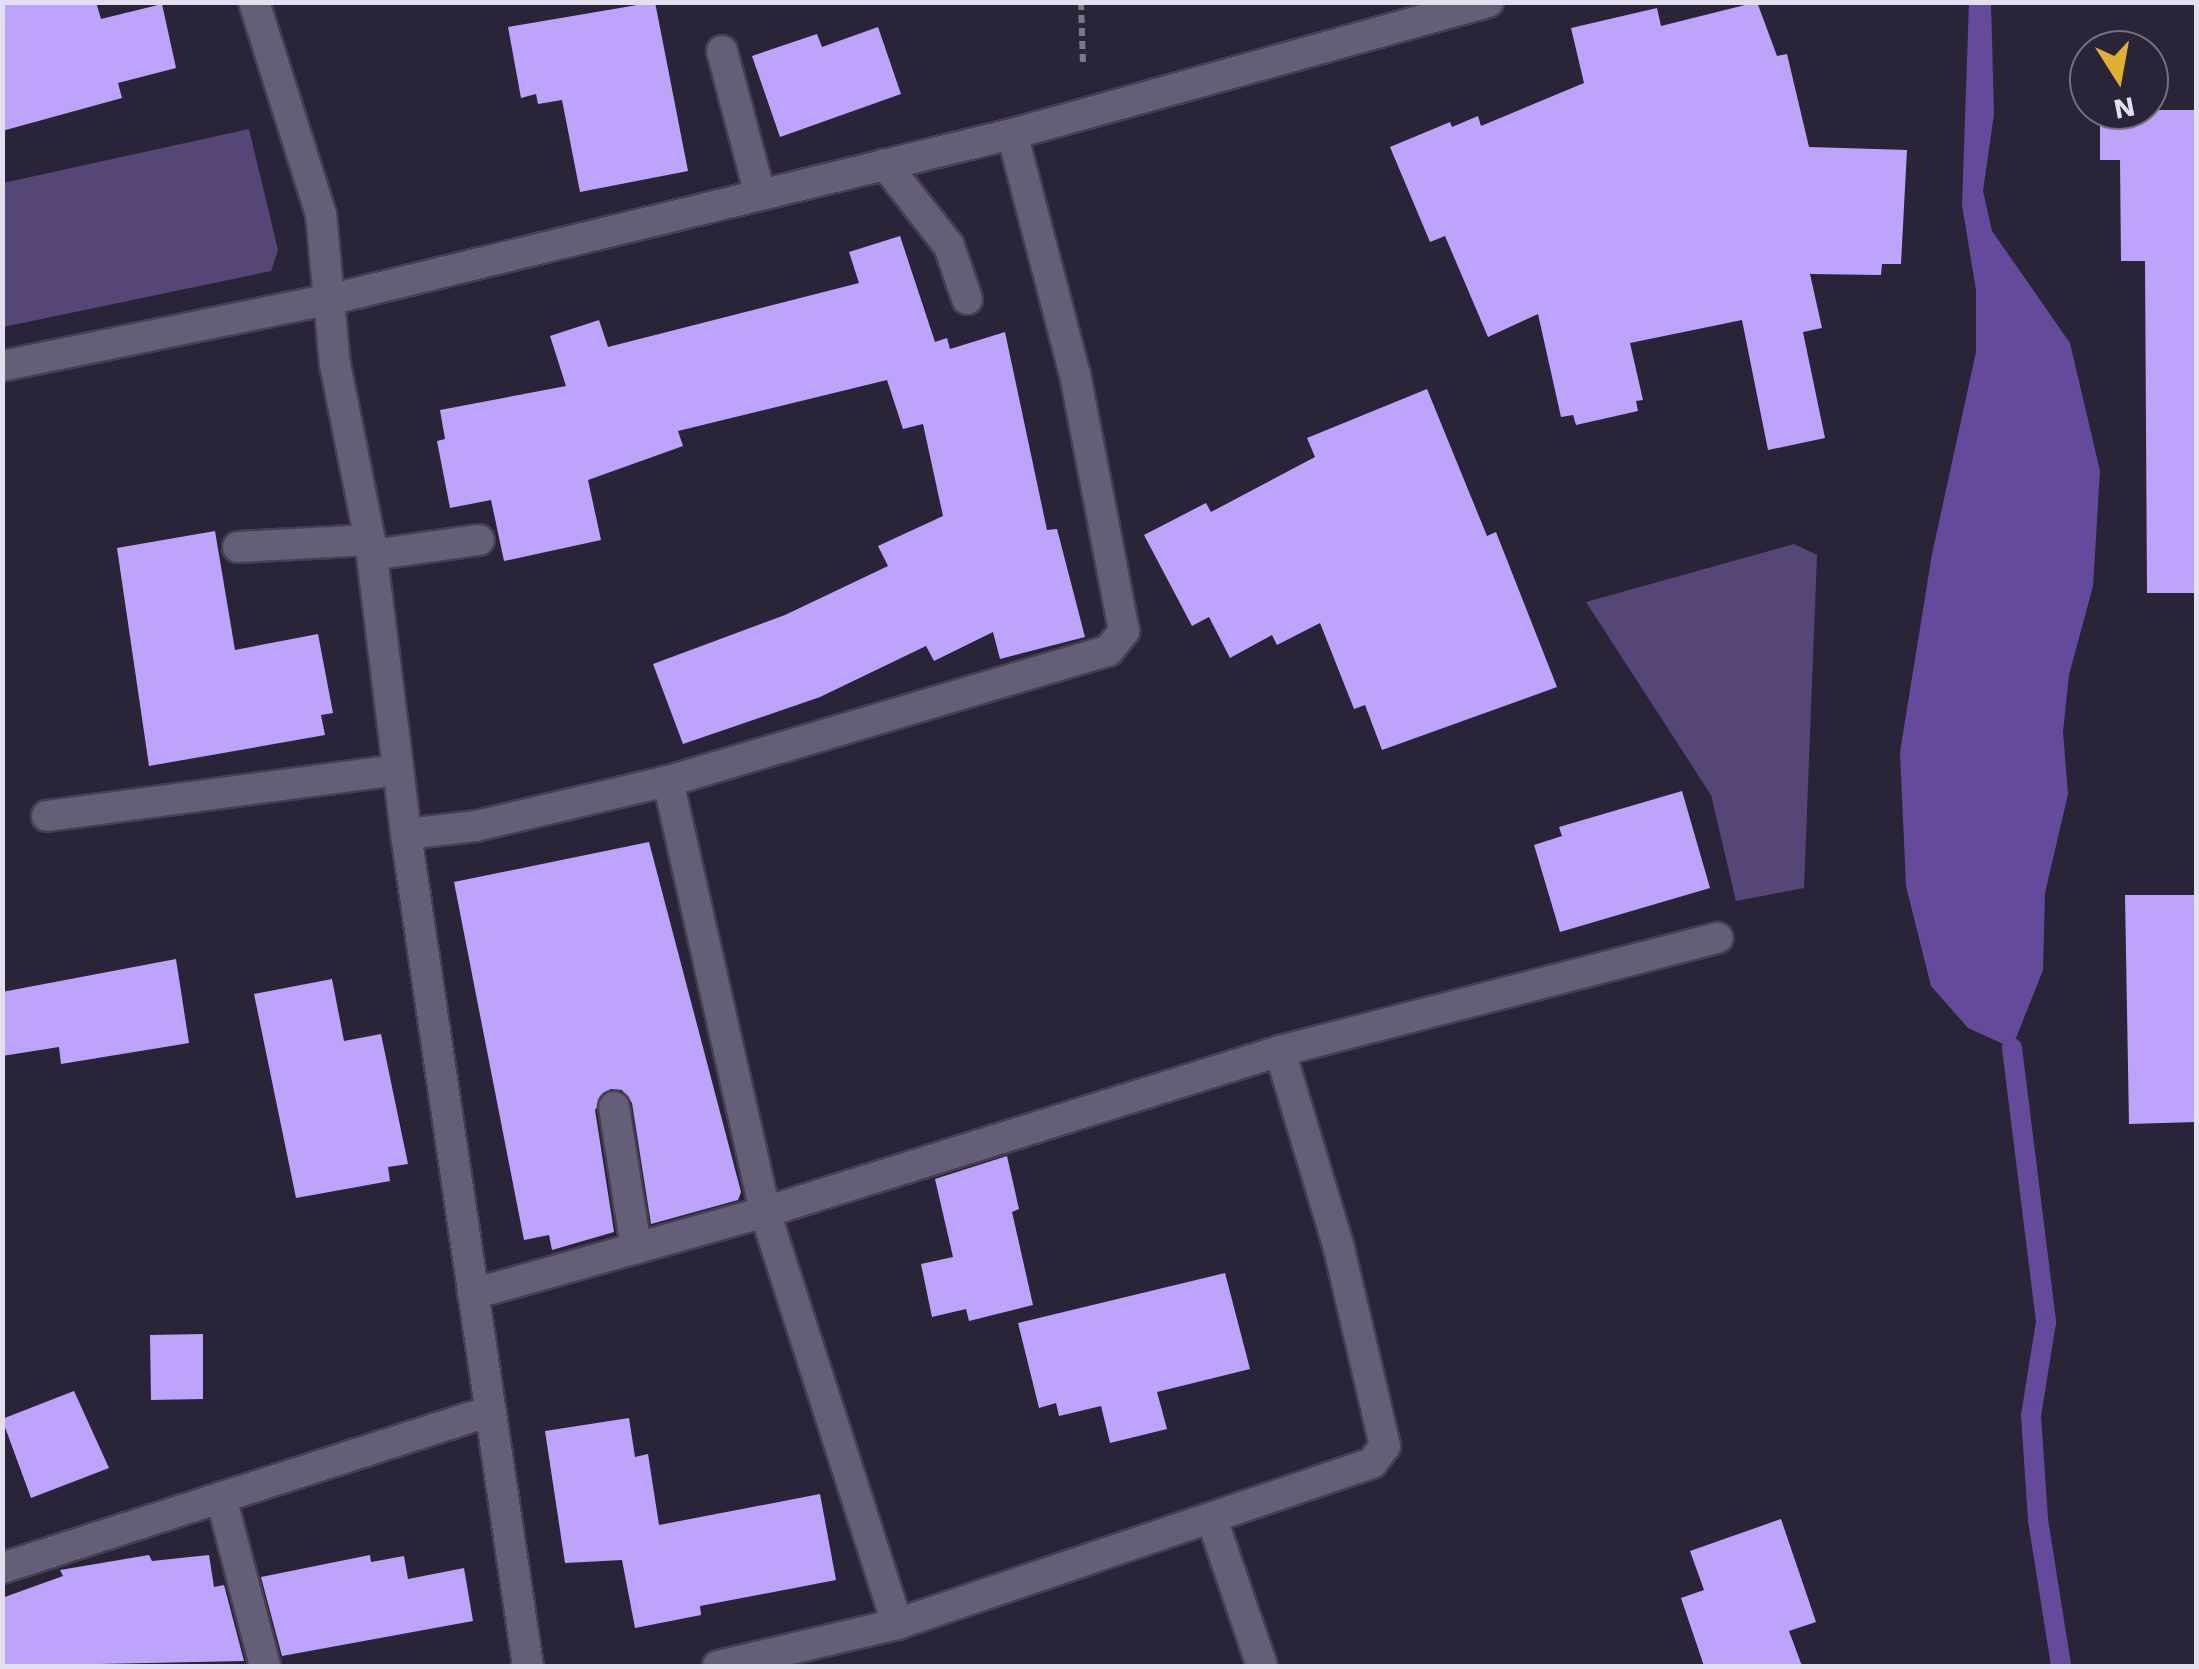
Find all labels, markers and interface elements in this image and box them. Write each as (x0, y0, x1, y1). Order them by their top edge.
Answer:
north arrow (2069, 30, 2169, 130)
text: N (2111, 90, 2138, 126)

